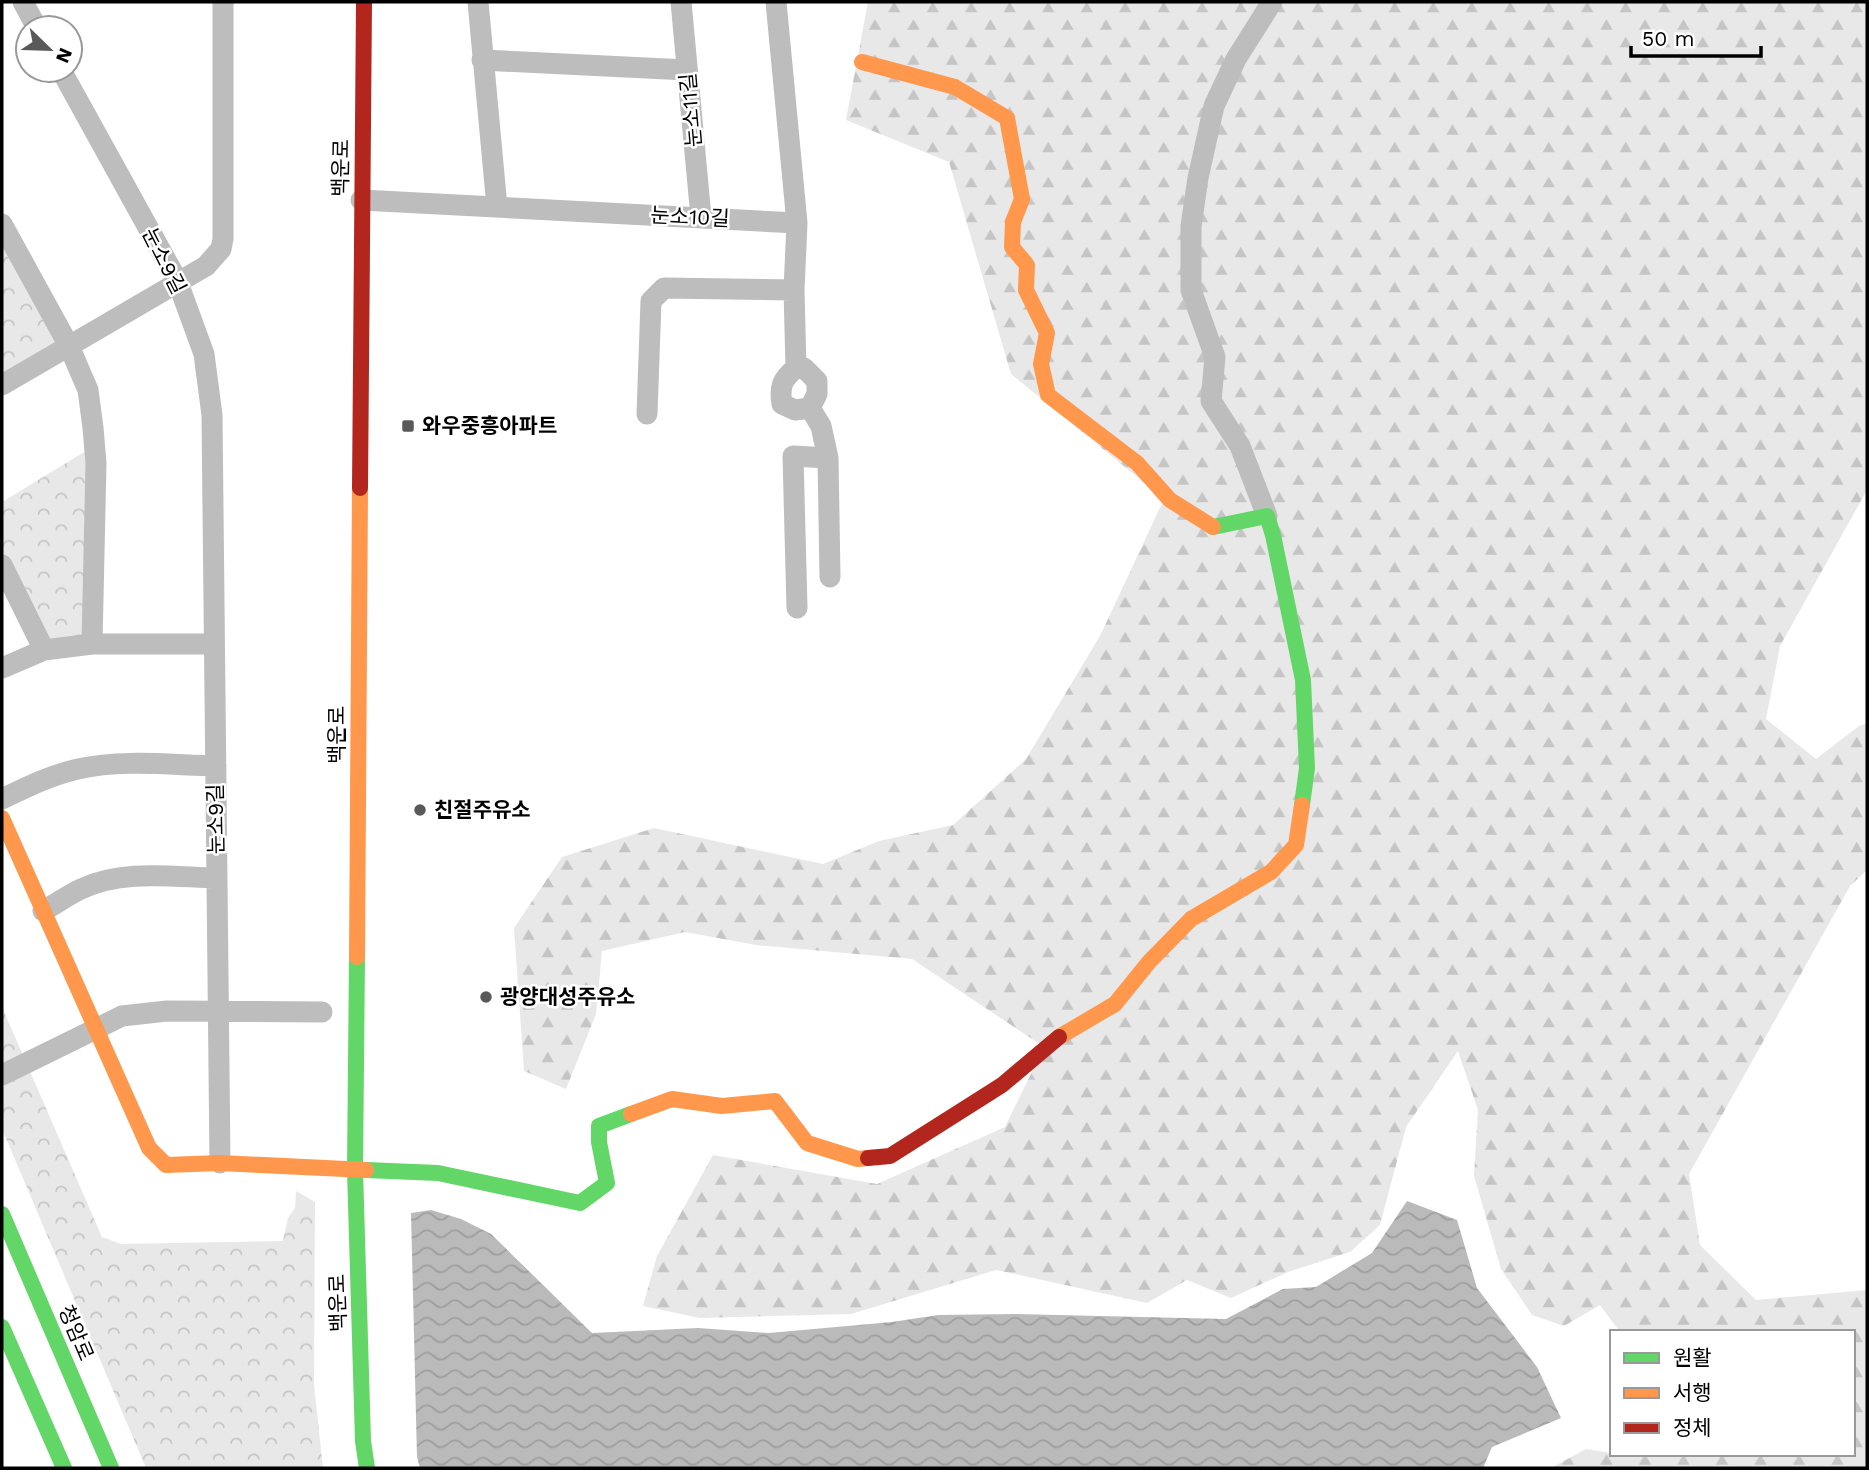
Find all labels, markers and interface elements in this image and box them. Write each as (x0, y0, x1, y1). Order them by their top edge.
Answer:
north arrow (14, 14, 84, 84)
scale bar (1631, 14, 1760, 58)
text: 50 m (1642, 26, 1694, 51)
text: N (51, 44, 78, 66)
street label: 눈소11길 (675, 72, 706, 148)
street label: 백운로 (327, 139, 354, 197)
street label: 눈소10길 (650, 202, 730, 231)
street label: 눈소9길 (137, 224, 192, 298)
place label: 와우중흥아파트 (422, 413, 557, 438)
marker: 와우중흥아파트 (400, 418, 416, 434)
street label: 백운로 (324, 706, 349, 764)
street label: 눈소9길 (202, 783, 229, 855)
place label: 친절주유소 (434, 797, 531, 822)
marker: 친절주유소 (412, 802, 428, 818)
place label: 광양대성주유소 (500, 984, 635, 1009)
marker: 광양대성주유소 (478, 989, 494, 1005)
street label: 백운로 (324, 1274, 351, 1332)
street label: 청암로 (54, 1301, 99, 1364)
legend (1610, 1330, 1855, 1456)
text: 원활 (1673, 1345, 1712, 1370)
text: 서행 (1673, 1380, 1712, 1405)
text: 정체 (1673, 1415, 1712, 1440)

